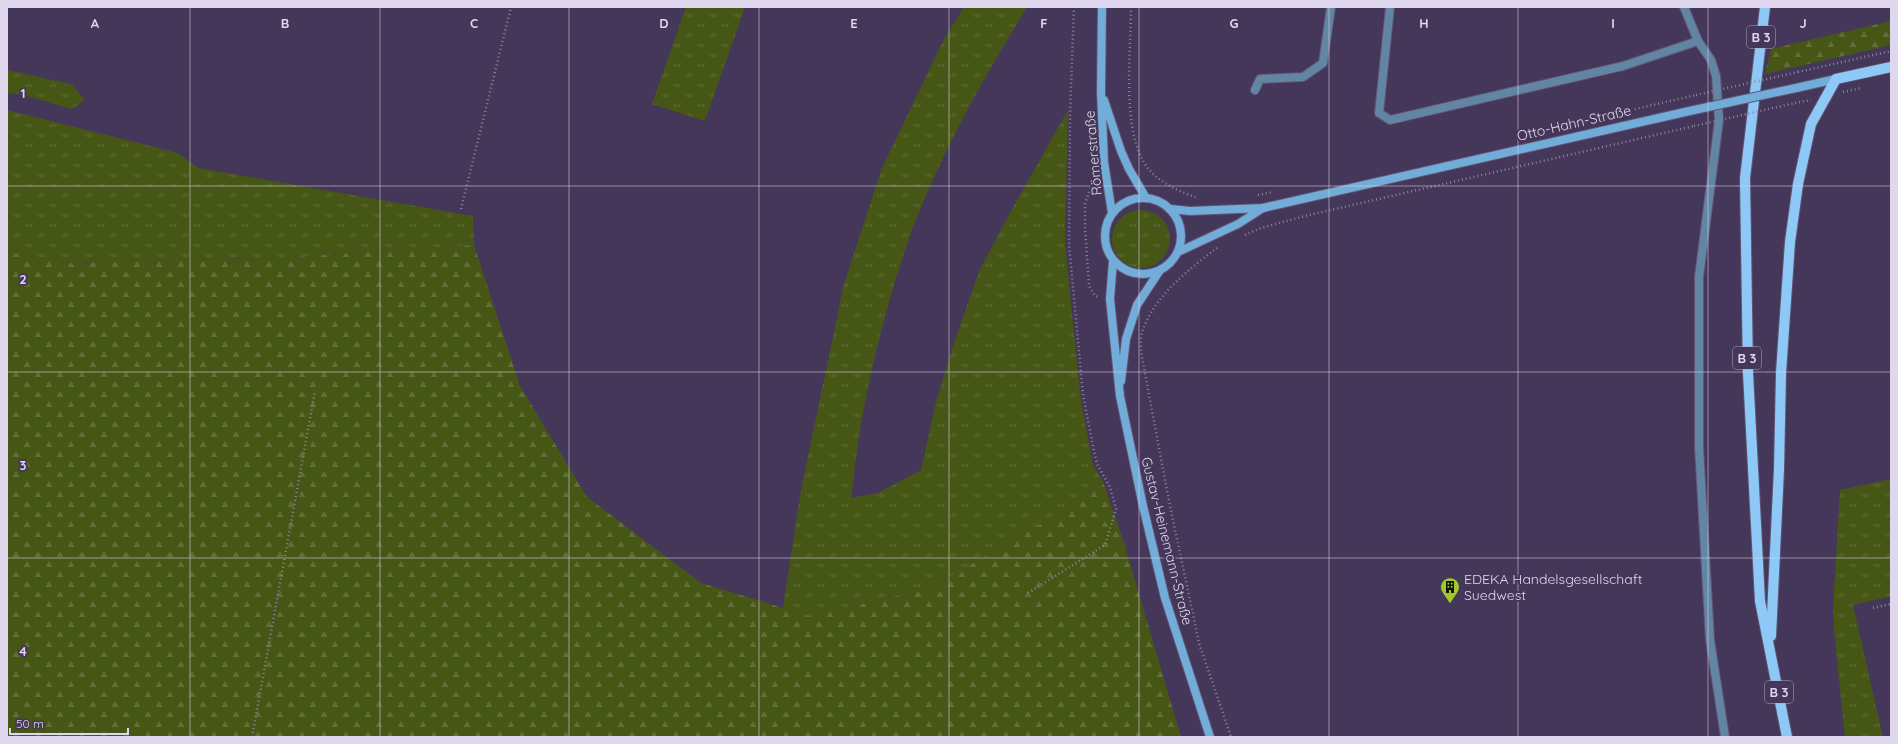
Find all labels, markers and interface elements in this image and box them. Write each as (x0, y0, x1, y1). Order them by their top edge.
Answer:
text: A (91, 15, 100, 31)
text: B (281, 15, 289, 31)
text: C (470, 15, 478, 31)
text: D (659, 15, 669, 31)
text: E (850, 15, 858, 31)
text: F (1040, 15, 1048, 31)
text: G (1229, 15, 1239, 31)
text: H (1419, 15, 1429, 31)
text: I (1611, 15, 1615, 31)
text: J (1799, 15, 1807, 31)
road number: B 3 (1747, 26, 1775, 48)
text: 1 (20, 85, 26, 101)
street label: Otto-Hahn-Straße (1515, 101, 1633, 145)
street label: Römerstraße (1080, 110, 1106, 196)
text: 2 (19, 271, 27, 287)
road number: B 3 (1733, 347, 1761, 369)
street label: Gustav-Heinemann-Straße (1137, 455, 1197, 627)
text: 3 (20, 457, 27, 473)
place label: EDEKA Handelsgesellschaft Suedwest (1464, 570, 1643, 604)
building icon: EDEKA Handelsgesellschaft Suedwest (1439, 576, 1461, 604)
text: 4 (19, 643, 27, 659)
road number: B 3 (1765, 681, 1793, 703)
scale bar (10, 710, 128, 736)
text: 50 m (16, 716, 44, 731)

